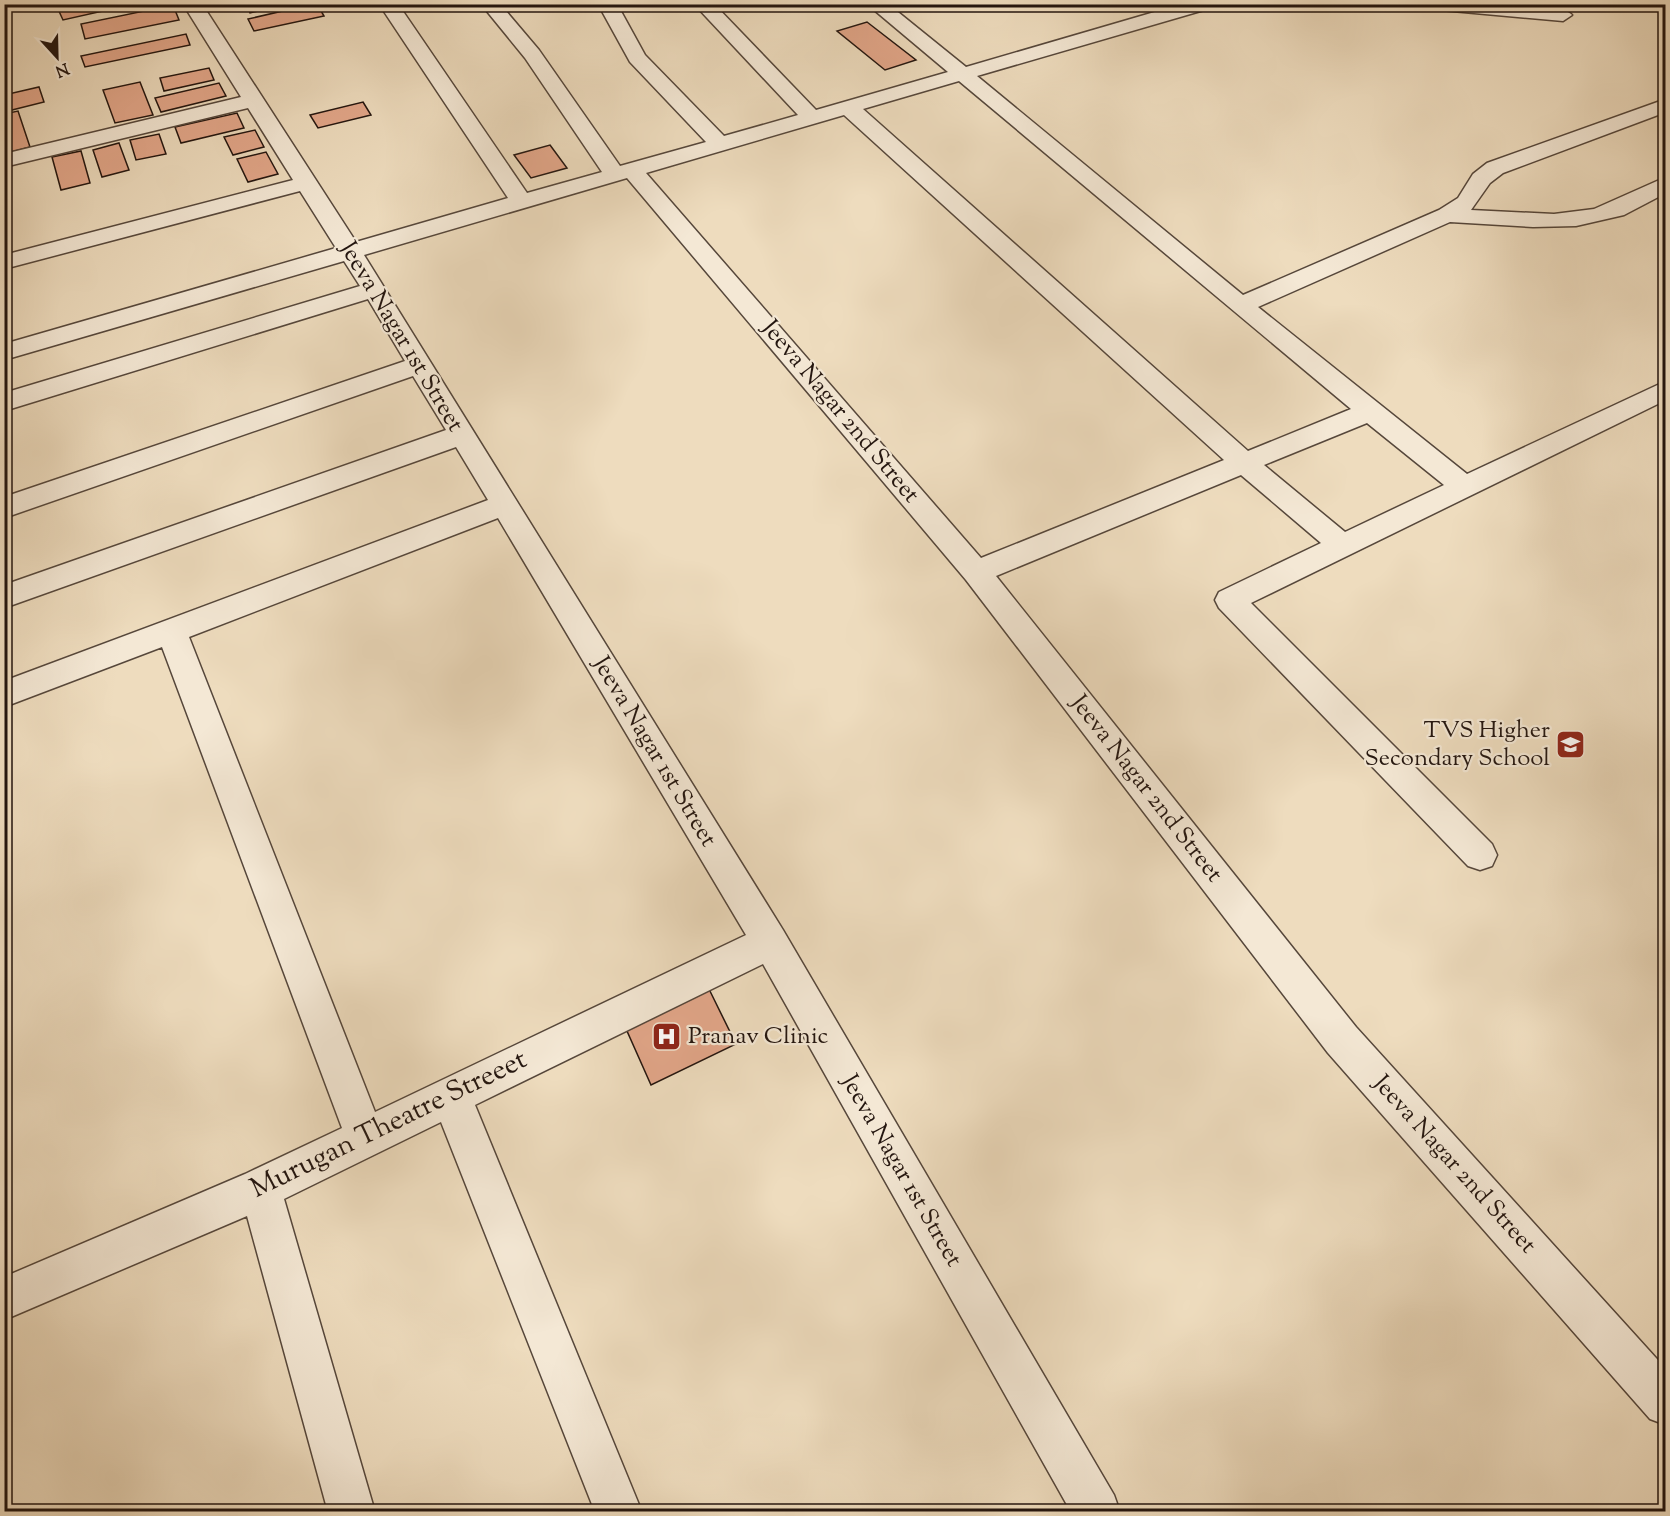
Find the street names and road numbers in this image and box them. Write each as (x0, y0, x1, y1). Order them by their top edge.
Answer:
street label: Jeeva Nagar 1st Street (330, 234, 471, 439)
street label: Jeeva Nagar 2nd Street (752, 312, 927, 511)
street label: Jeeva Nagar 1st Street (583, 649, 724, 854)
street label: Jeeva Nagar 2nd Street (1061, 686, 1230, 890)
street label: Murugan Theatre Streeet (244, 1040, 534, 1209)
street label: Jeeva Nagar 1st Street (831, 1067, 970, 1273)
street label: Jeeva Nagar 2nd Street (1363, 1067, 1544, 1262)

